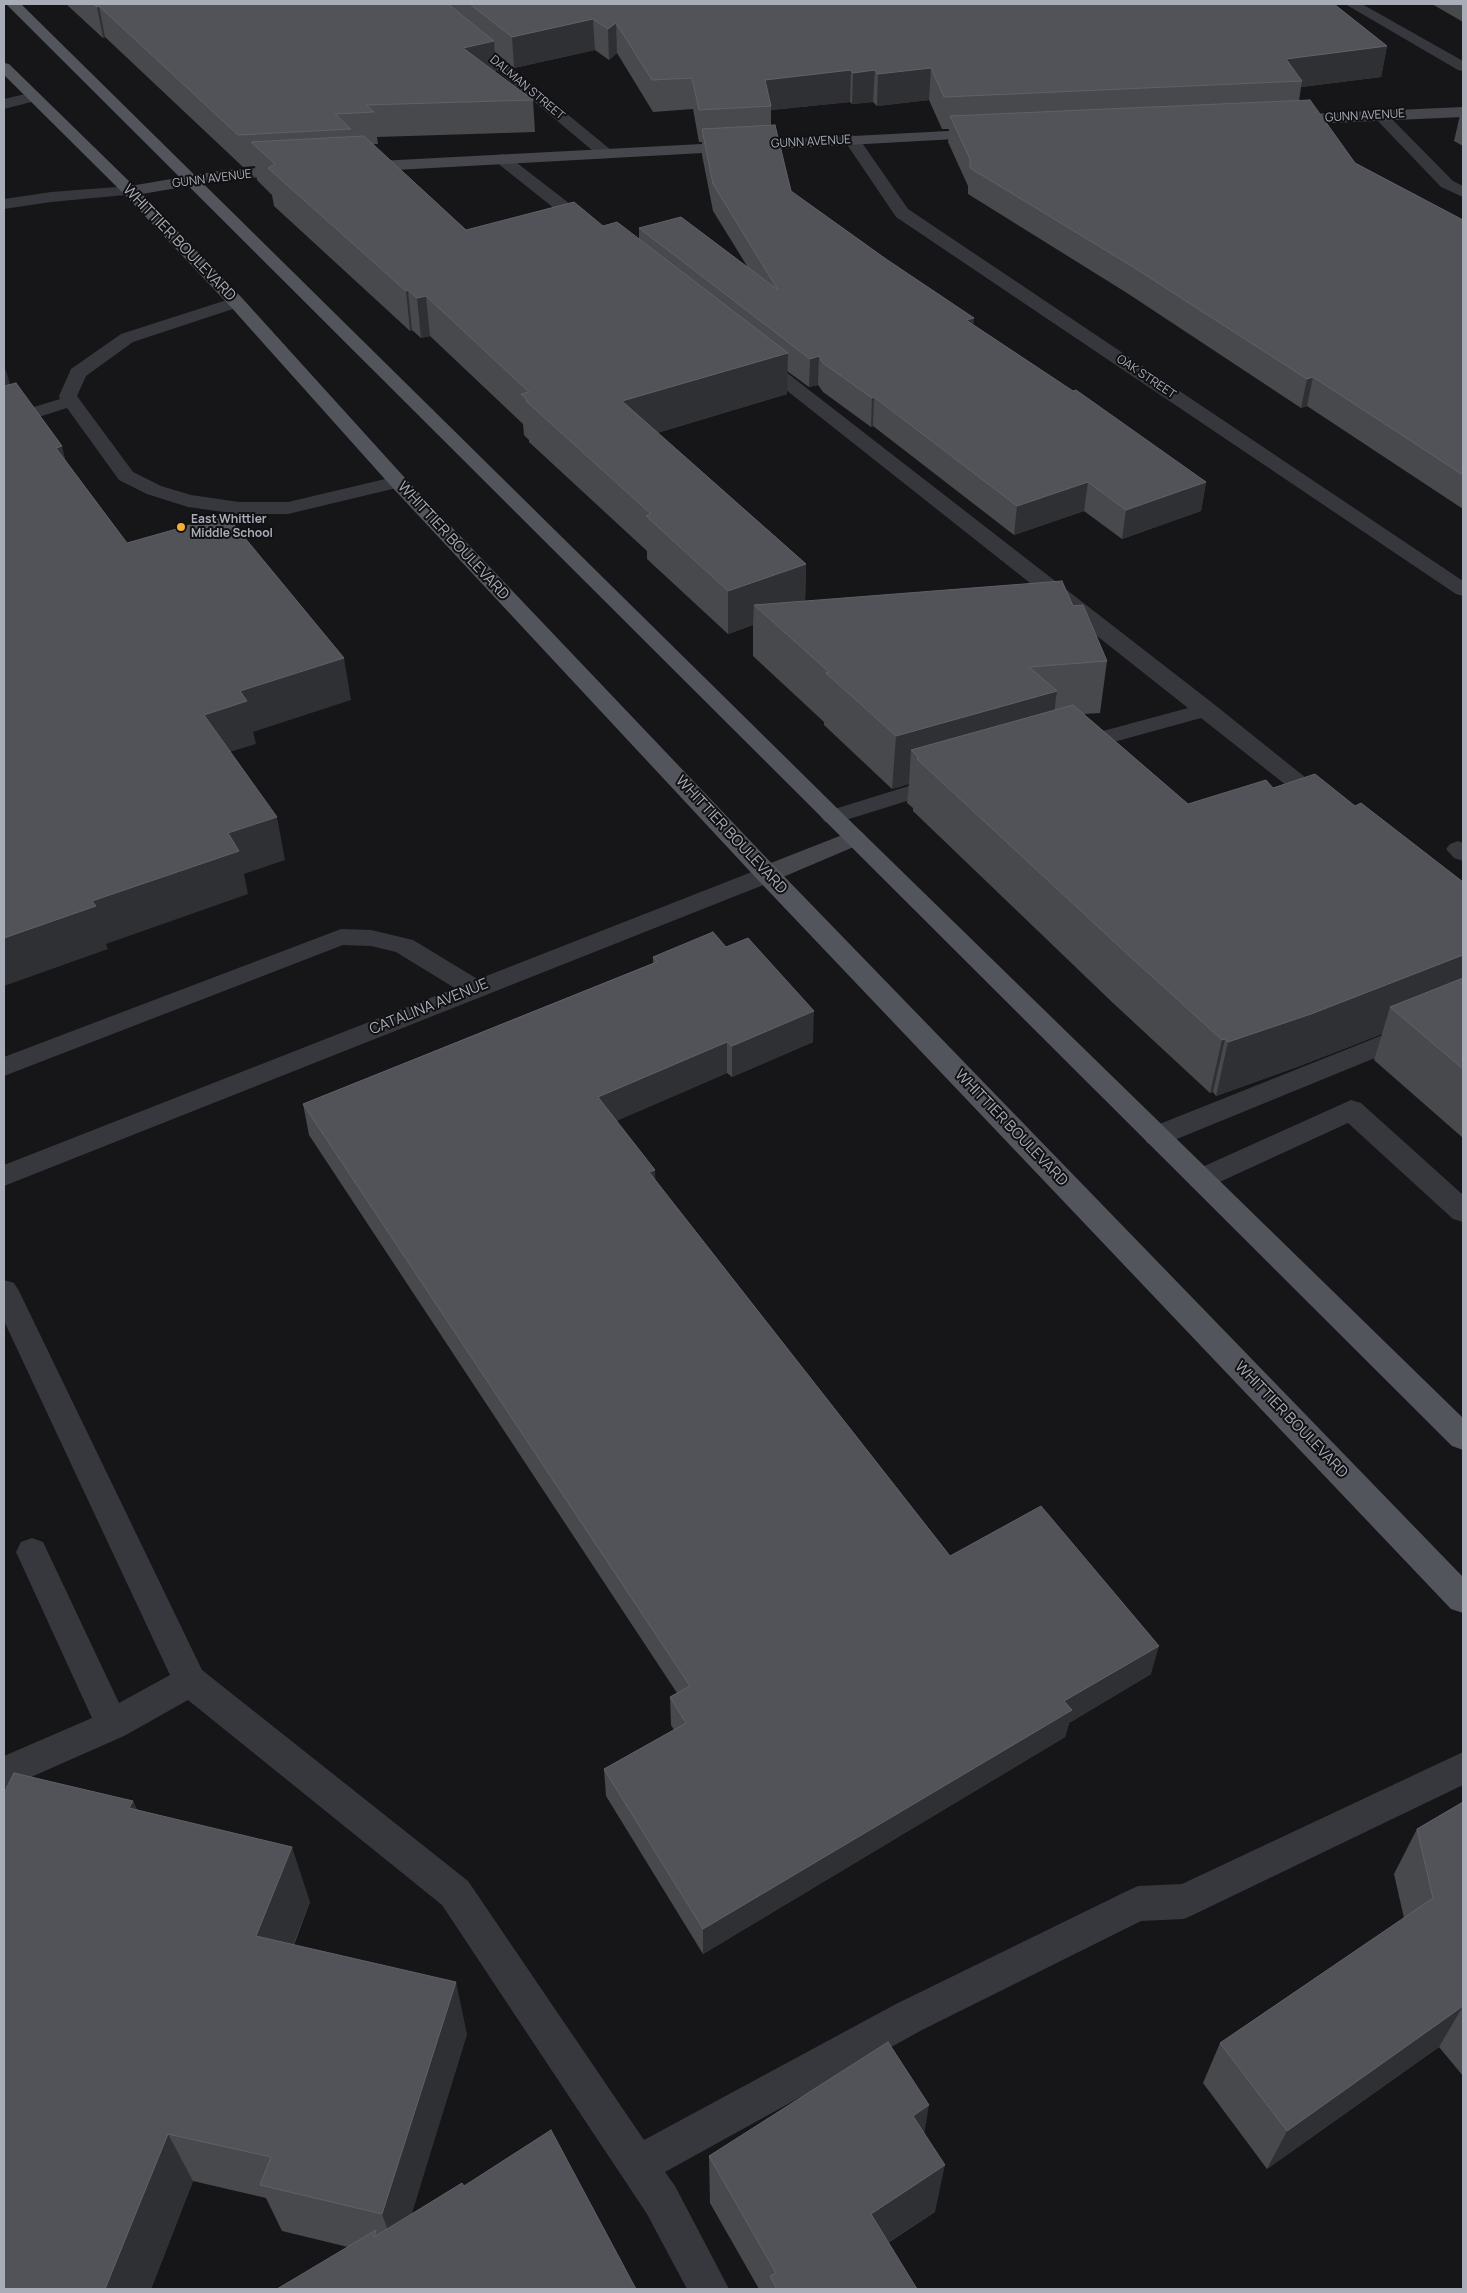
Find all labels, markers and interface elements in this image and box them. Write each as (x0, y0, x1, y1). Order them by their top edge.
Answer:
street label: DALMAN STREET (487, 53, 567, 123)
street label: GUNN AVENUE (1325, 107, 1405, 125)
street label: GUNN AVENUE (771, 133, 851, 151)
street label: GUNN AVENUE (171, 167, 253, 191)
street label: WHITTIER BOULEVARD (119, 181, 239, 305)
street label: OAK STREET (1114, 352, 1178, 402)
street label: WHITTIER BOULEVARD (394, 478, 512, 604)
place label: East Whittier Middle School (191, 513, 273, 541)
marker: East Whittier Middle School (175, 521, 187, 533)
street label: WHITTIER BOULEVARD (672, 772, 790, 898)
street label: CATALINA AVENUE (367, 975, 491, 1039)
street label: WHITTIER BOULEVARD (951, 1066, 1071, 1190)
street label: WHITTIER BOULEVARD (1231, 1358, 1351, 1482)

